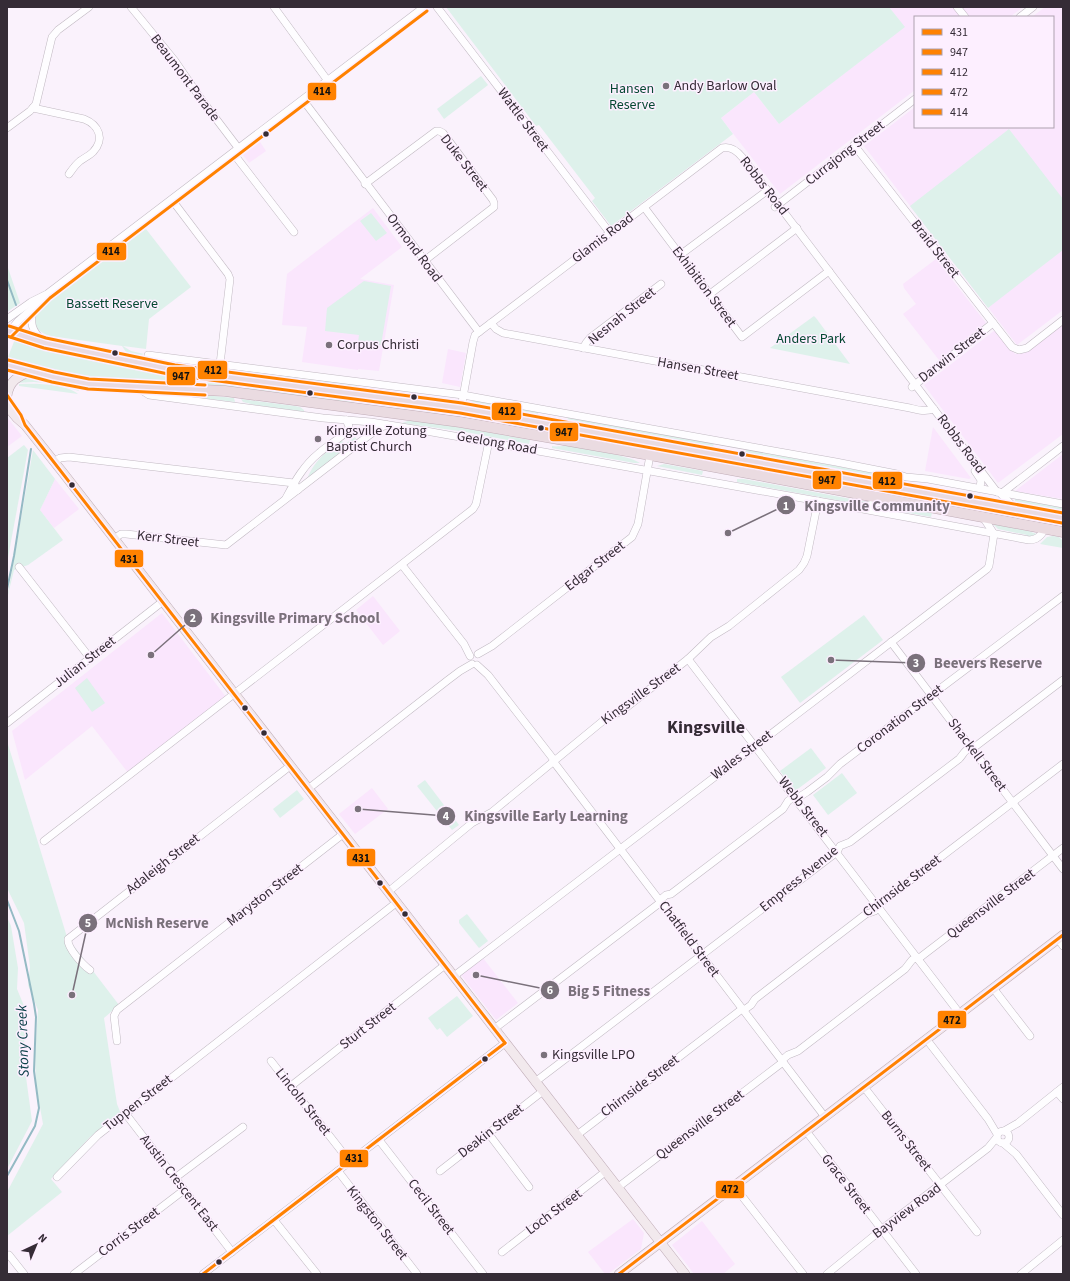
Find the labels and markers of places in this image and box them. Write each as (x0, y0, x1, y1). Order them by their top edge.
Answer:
place label: Andy Barlow Oval (674, 76, 777, 96)
marker: Andy Barlow Oval (661, 81, 671, 91)
unlabelled marker (261, 129, 271, 139)
place label: Corpus Christi (337, 335, 419, 355)
marker: Corpus Christi (324, 340, 334, 350)
unlabelled marker (110, 348, 120, 358)
unlabelled marker (305, 388, 315, 398)
unlabelled marker (409, 392, 419, 402)
place label: Kingsville Zotung Baptist Church (326, 421, 427, 457)
unlabelled marker (536, 423, 546, 433)
marker: Kingsville Zotung Baptist Church (313, 434, 323, 444)
unlabelled marker (737, 449, 747, 459)
unlabelled marker (67, 480, 77, 490)
unlabelled marker (965, 491, 975, 501)
callout: Kingsville Community (776, 492, 958, 519)
callout: Kingsville Primary School (183, 605, 388, 632)
callout: Beevers Reserve (906, 650, 1050, 677)
unlabelled marker (240, 703, 250, 713)
unlabelled marker (259, 728, 269, 738)
callout: Kingsville Early Learning (436, 802, 636, 829)
unlabelled marker (375, 878, 385, 888)
unlabelled marker (400, 909, 410, 919)
callout: McNish Reserve (78, 910, 217, 937)
callout: Big 5 Fitness (540, 977, 659, 1004)
place label: Kingsville LPO (552, 1045, 635, 1065)
marker: Kingsville LPO (539, 1050, 549, 1060)
unlabelled marker (480, 1054, 490, 1064)
unlabelled marker (214, 1257, 224, 1267)

